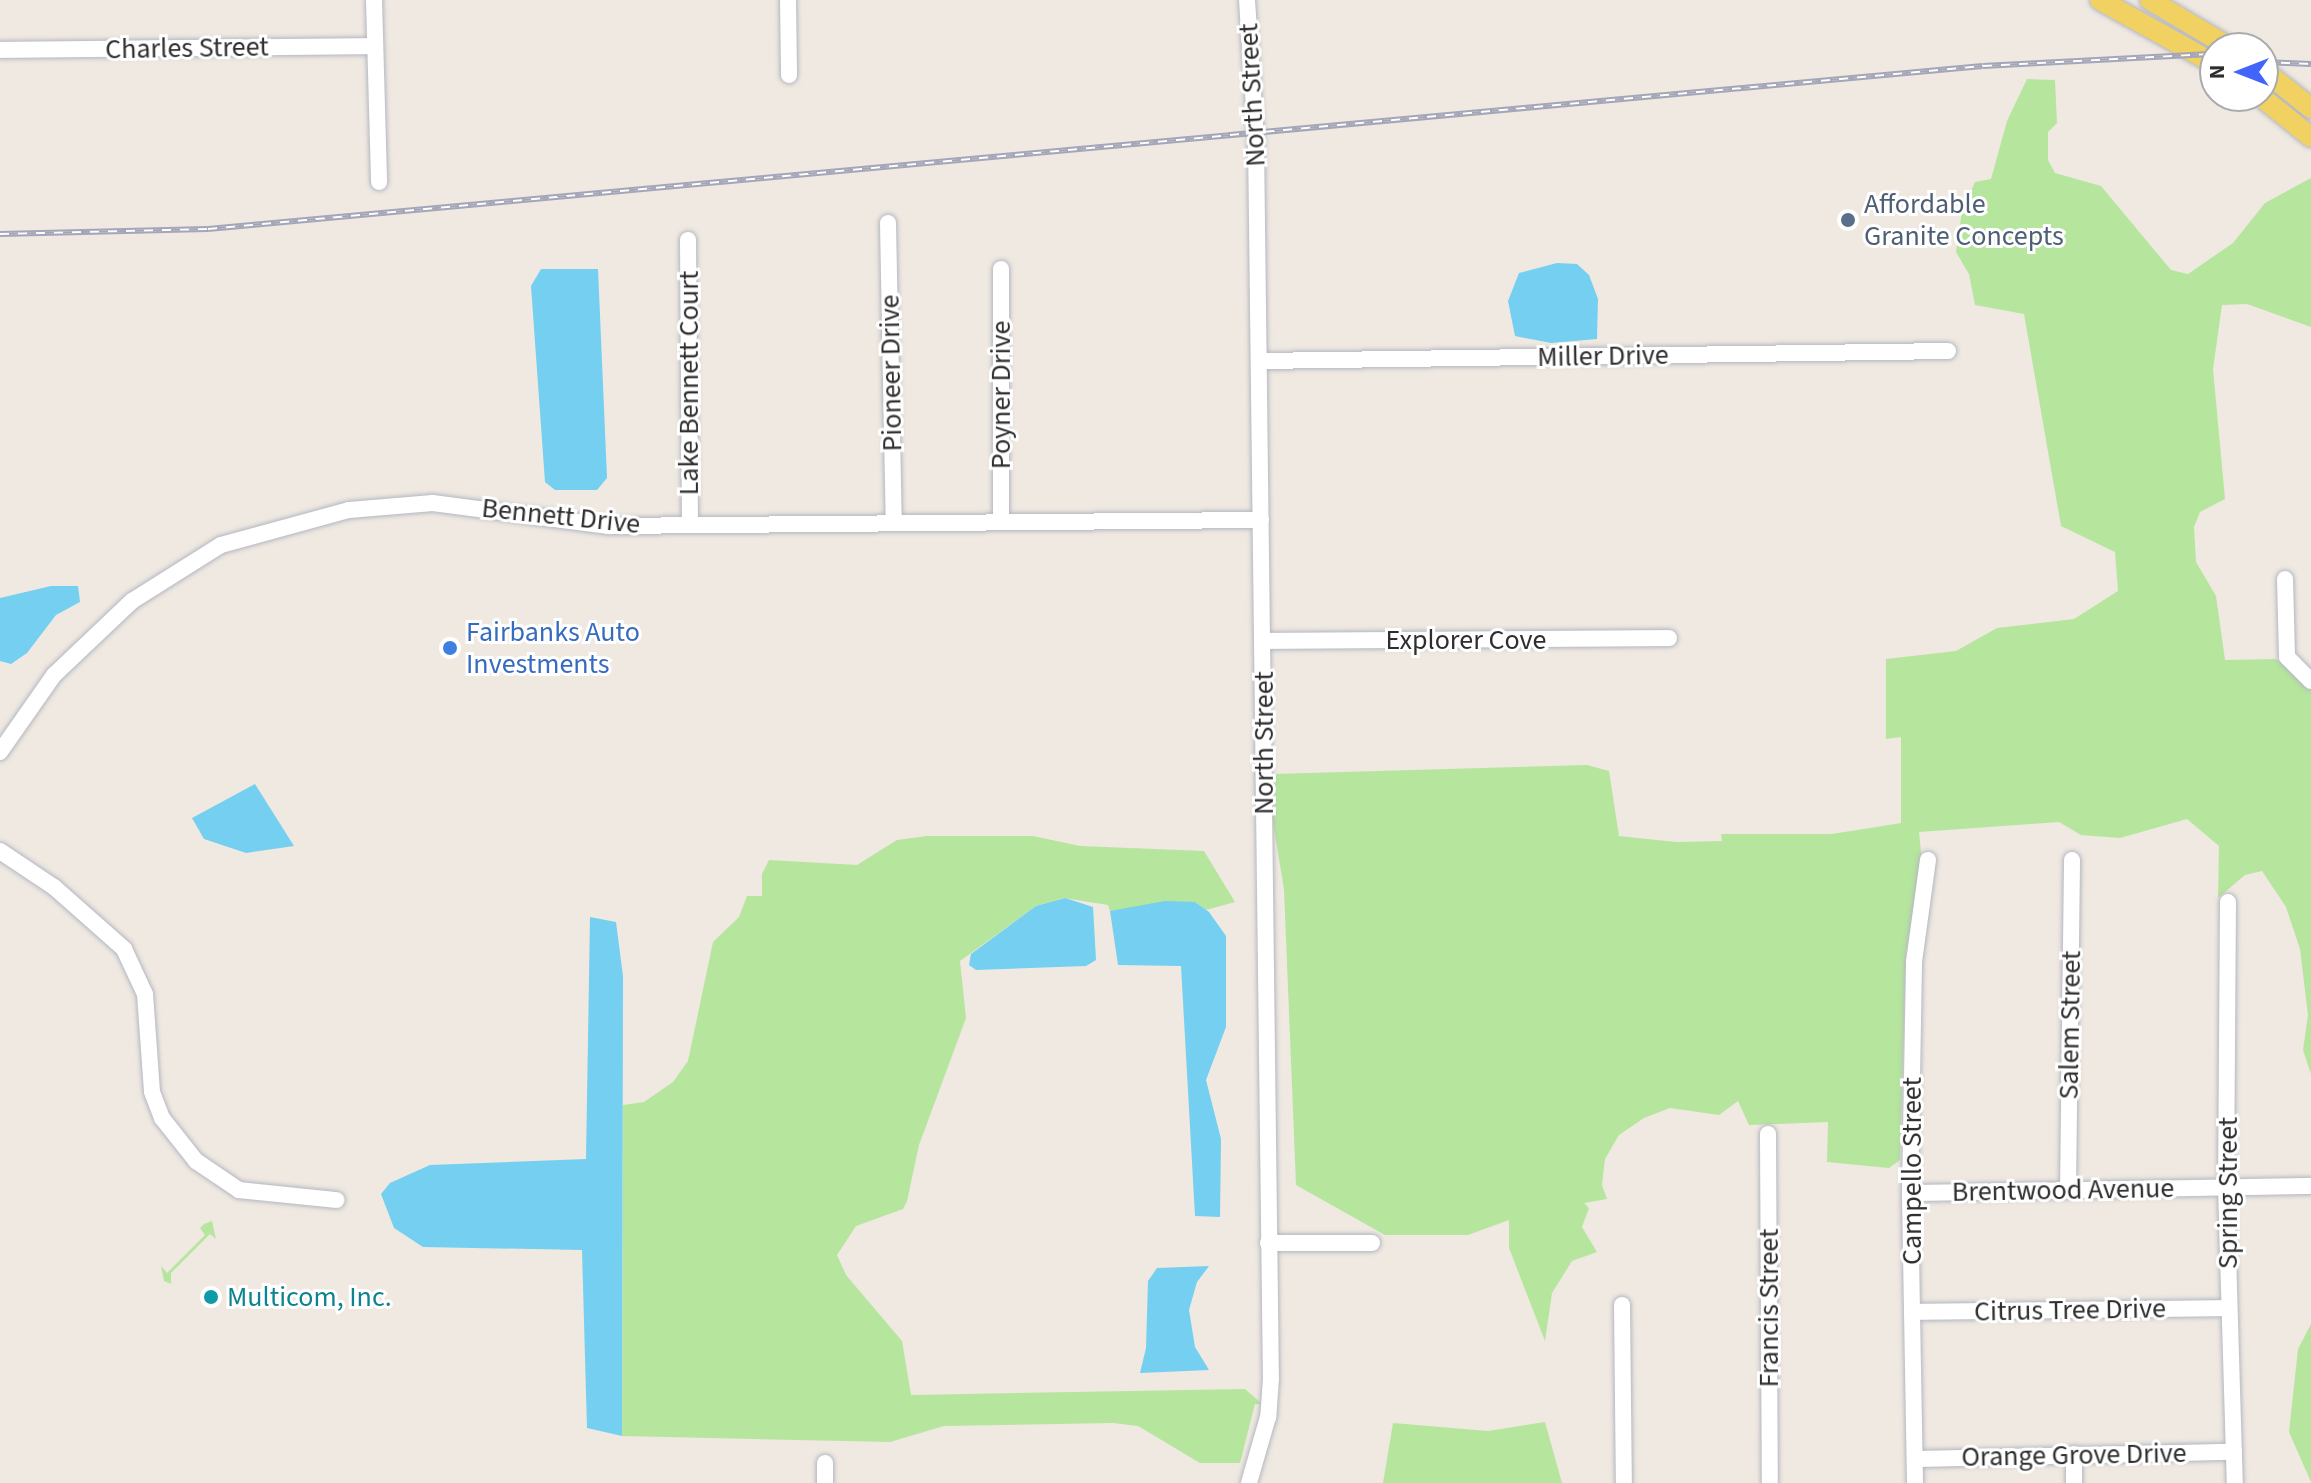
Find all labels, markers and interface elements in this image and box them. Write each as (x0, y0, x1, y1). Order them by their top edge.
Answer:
street label: North Street (1231, 22, 1273, 168)
street label: Charles Street (105, 30, 269, 66)
north arrow (2199, 32, 2279, 112)
text: N (2201, 65, 2233, 79)
place label: Affordable Granite Concepts (1864, 187, 2064, 253)
marker: Affordable Granite Concepts (1839, 211, 1857, 229)
street label: Lake Bennett Court (672, 271, 706, 495)
street label: Pioneer Drive (873, 294, 909, 452)
street label: Poyner Drive (984, 321, 1018, 469)
street label: Miller Drive (1537, 338, 1669, 374)
street label: Bennett Drive (480, 491, 642, 541)
place label: Fairbanks Auto Investments (466, 615, 640, 681)
street label: Explorer Cove (1386, 623, 1546, 657)
marker: Fairbanks Auto Investments (441, 639, 459, 657)
street label: North Street (1247, 671, 1281, 815)
street label: Salem Street (2052, 950, 2088, 1100)
street label: Campello Street (1895, 1077, 1929, 1265)
street label: Spring Street (2211, 1117, 2245, 1269)
street label: Brentwood Avenue (1952, 1171, 2174, 1209)
street label: Francis Street (1752, 1229, 1786, 1387)
place label: Multicom, Inc. (227, 1280, 392, 1314)
marker: Multicom, Inc. (202, 1288, 220, 1306)
street label: Citrus Tree Drive (1974, 1292, 2166, 1328)
street label: Orange Grove Drive (1961, 1436, 2187, 1474)

